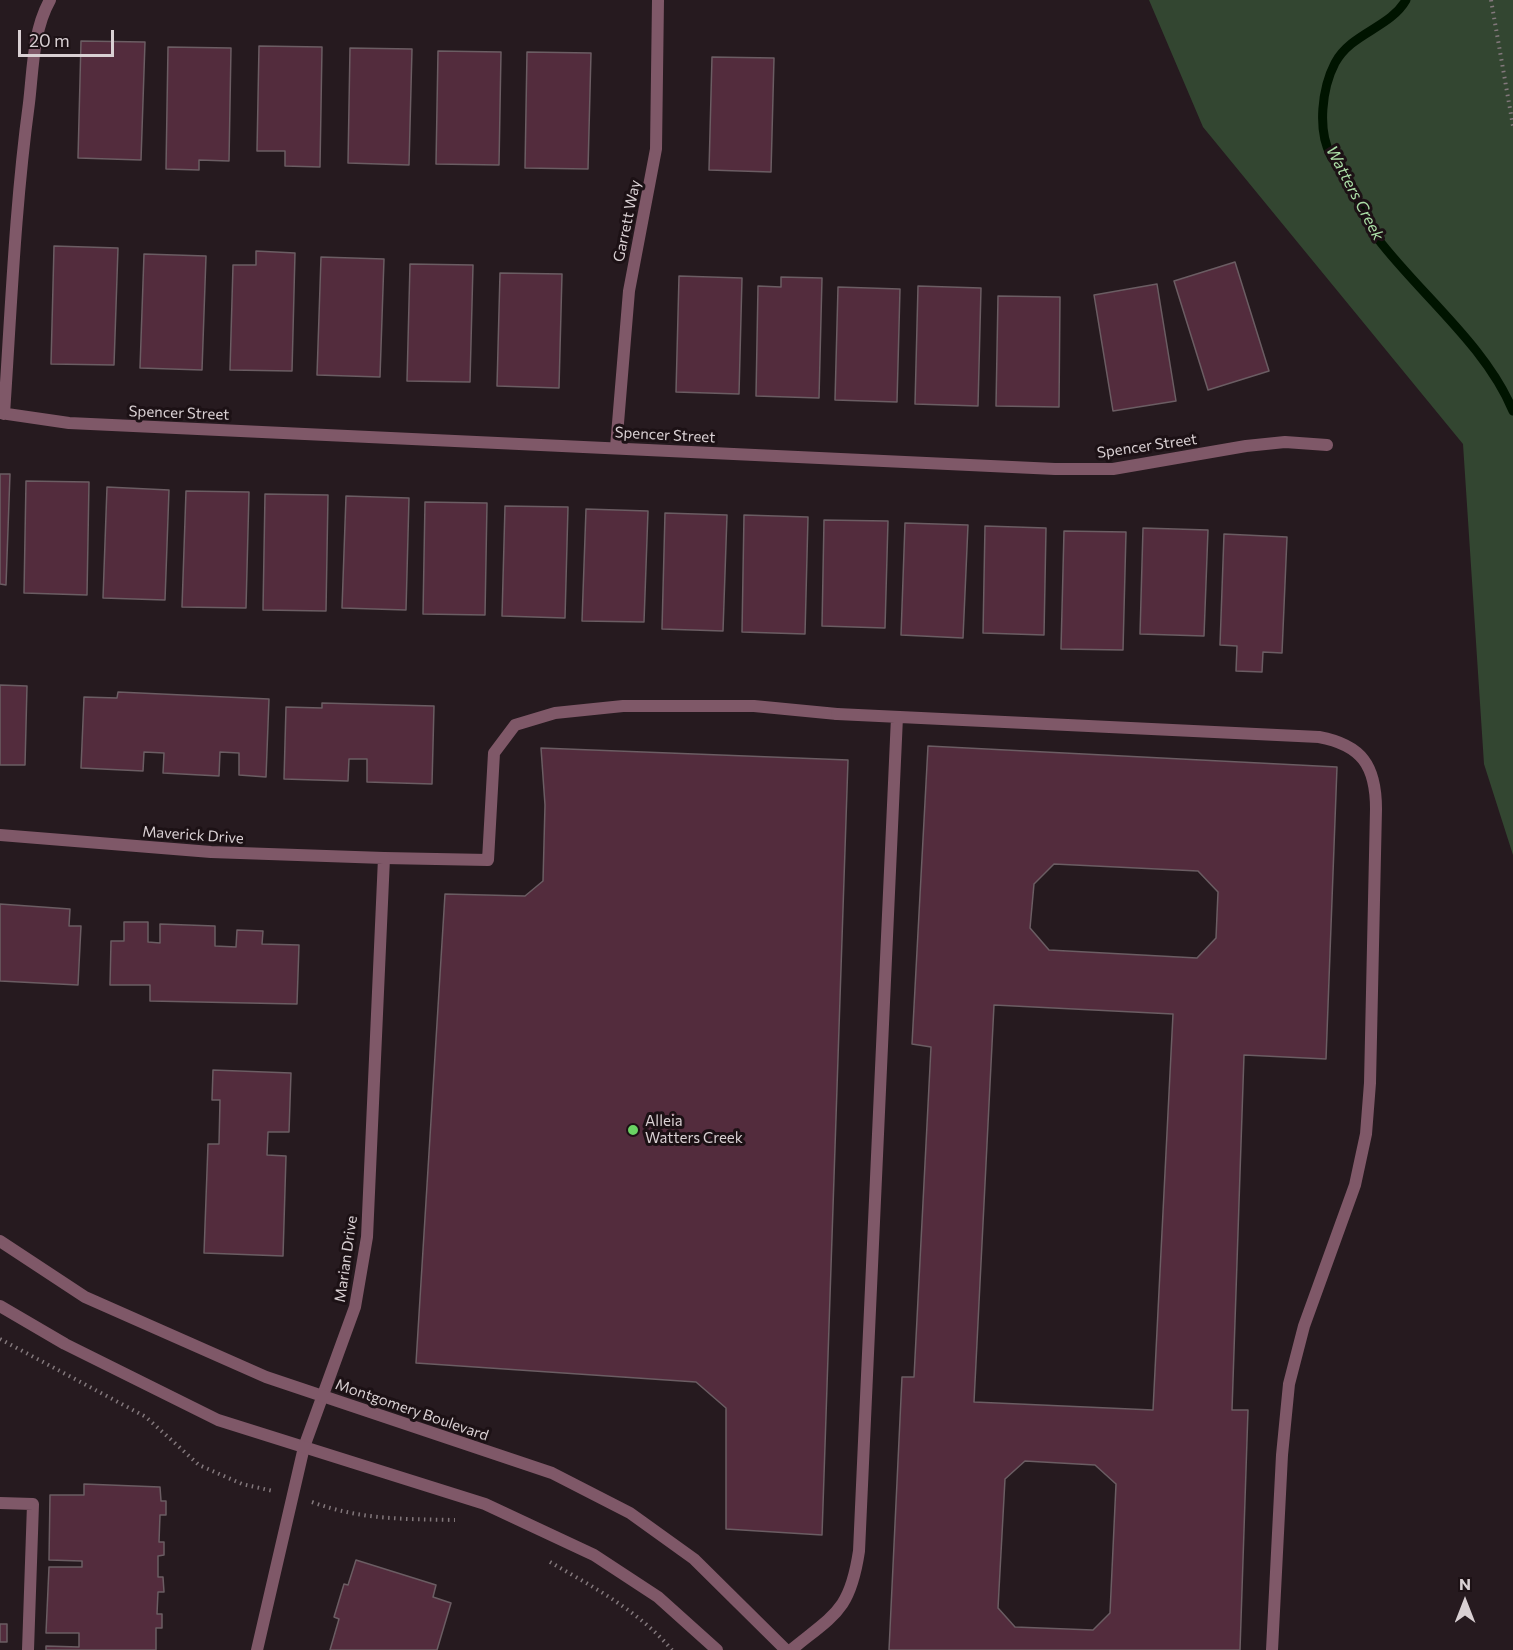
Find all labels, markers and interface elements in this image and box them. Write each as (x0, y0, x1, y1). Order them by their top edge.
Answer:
scale bar (21, 18, 117, 56)
text: 20 m (29, 29, 70, 51)
water label: Watters Creek (1322, 142, 1388, 244)
street label: Garrett Way (610, 178, 644, 264)
street label: Spencer Street (128, 402, 230, 424)
street label: Spencer Street (614, 423, 716, 447)
street label: Spencer Street (1096, 430, 1198, 462)
street label: Maverick Drive (142, 822, 244, 848)
place label: Alleia Watters Creek (645, 1112, 743, 1147)
marker: Alleia Watters Creek (626, 1123, 640, 1137)
street label: Marian Drive (331, 1214, 361, 1304)
street label: Montgomery Boulevard (333, 1375, 491, 1445)
north arrow (1435, 1572, 1495, 1632)
text: N (1459, 1574, 1471, 1593)

